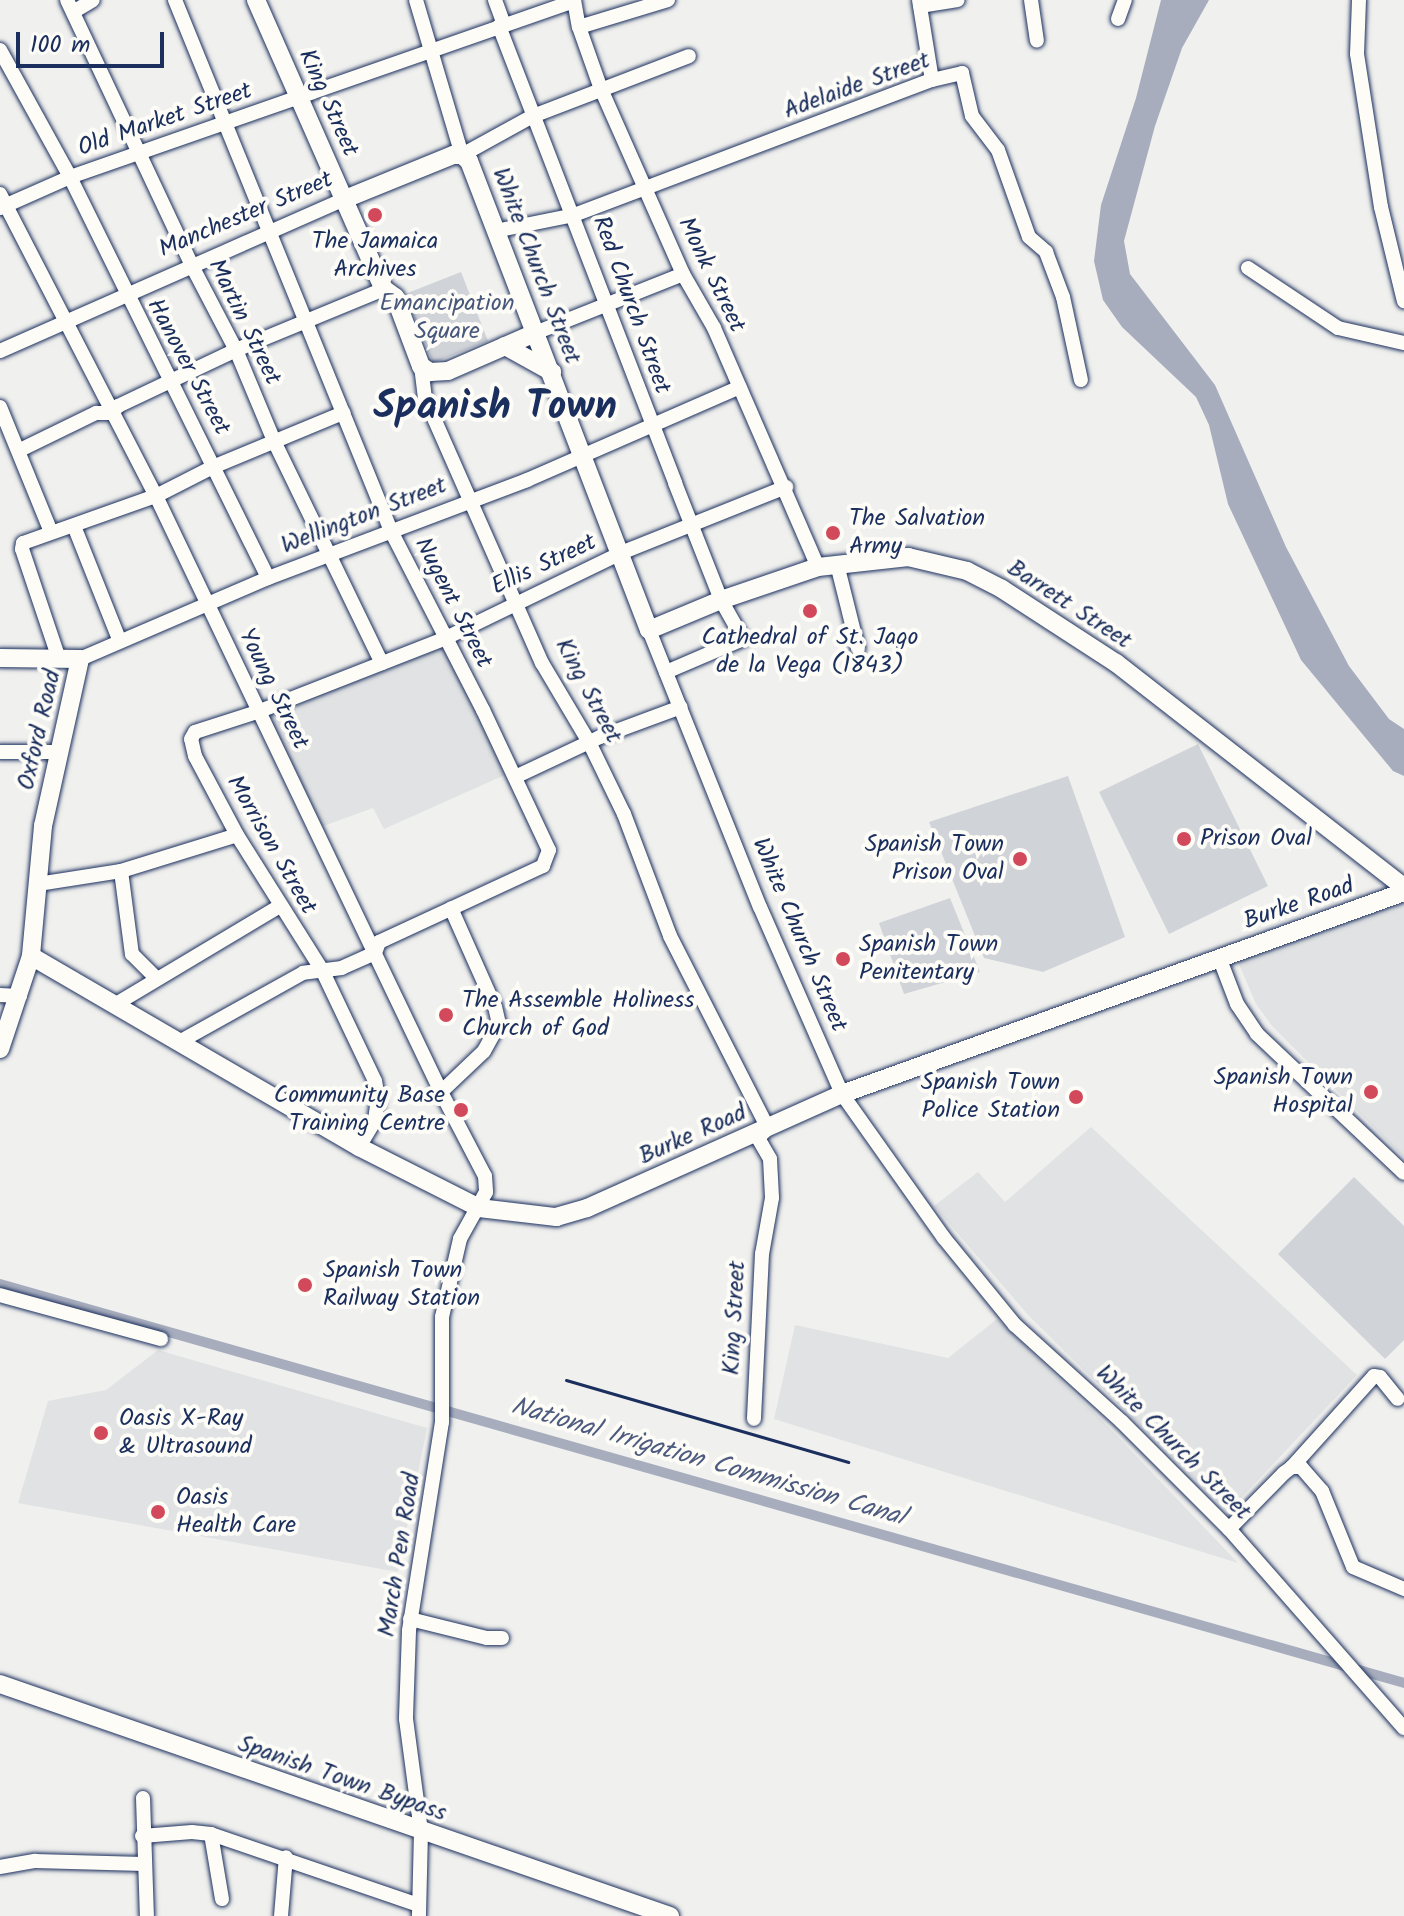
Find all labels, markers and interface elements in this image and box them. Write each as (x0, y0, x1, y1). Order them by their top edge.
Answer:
scale bar (20, 16, 168, 66)
text: 100 m (30, 26, 90, 65)
street label: King Street (292, 45, 364, 161)
street label: Adelaide Street (780, 46, 934, 126)
street label: Old Market Street (74, 77, 256, 163)
street label: White Church Street (485, 164, 587, 368)
street label: Manchester Street (155, 165, 337, 265)
marker: The Jamaica Archives (366, 206, 384, 224)
street label: Red Church Street (585, 212, 677, 398)
street label: Monk Street (671, 213, 751, 337)
place label: The Jamaica Archives (312, 228, 438, 284)
street label: Martin Street (201, 254, 287, 390)
park label: Emancipation Square (380, 290, 514, 346)
street label: Hanover Street (140, 294, 236, 440)
district label: Spanish Town (373, 383, 617, 431)
street label: Wellington Street (277, 471, 451, 561)
place label: The Salvation Army (849, 505, 985, 561)
marker: The Salvation Army (824, 524, 842, 542)
street label: Ellis Street (487, 528, 601, 602)
street label: Nugent Street (408, 533, 498, 673)
street label: Barrett Street (1001, 554, 1137, 656)
marker: Cathedral of St. Jago de la Vega (1843) (801, 602, 819, 620)
street label: Young Street (231, 624, 315, 754)
place label: Cathedral of St. Jago de la Vega (1843) (702, 624, 918, 680)
street label: King Street (548, 634, 628, 748)
street label: Oxford Road (12, 667, 68, 793)
street label: Morrison Street (220, 770, 322, 920)
place label: Prison Oval (1200, 825, 1312, 853)
marker: Prison Oval (1175, 830, 1193, 848)
place label: Spanish Town Prison Oval (865, 831, 1004, 887)
street label: White Church Street (745, 834, 853, 1036)
marker: Spanish Town Prison Oval (1011, 850, 1029, 868)
street label: Burke Road (1240, 872, 1358, 936)
place label: Spanish Town Penitentary (859, 931, 998, 987)
marker: Spanish Town Penitentary (834, 950, 852, 968)
place label: The Assemble Holiness Church of God (462, 987, 695, 1043)
marker: The Assemble Holiness Church of God (437, 1006, 455, 1024)
place label: Spanish Town Hospital (1214, 1064, 1353, 1120)
place label: Spanish Town Police Station (921, 1069, 1060, 1125)
marker: Spanish Town Hospital (1360, 1081, 1382, 1103)
place label: Community Base Training Centre (274, 1082, 445, 1138)
marker: Spanish Town Police Station (1067, 1088, 1085, 1106)
street label: Burke Road (635, 1099, 751, 1171)
marker: Community Base Training Centre (452, 1101, 470, 1119)
place label: Spanish Town Railway Station (323, 1257, 480, 1313)
street label: King Street (718, 1260, 752, 1376)
marker: Spanish Town Railway Station (294, 1274, 316, 1296)
street label: White Church Street (1089, 1359, 1257, 1527)
water label: National Irrigation Commission Canal (507, 1392, 909, 1534)
place label: Oasis X-Ray & Ultrasound (119, 1405, 252, 1461)
marker: Oasis X-Ray & Ultrasound (90, 1422, 112, 1444)
street label: March Pen Road (373, 1471, 427, 1639)
place label: Oasis Health Care (176, 1484, 296, 1540)
marker: Oasis Health Care (147, 1501, 169, 1523)
street label: Spanish Town Bypass (234, 1730, 450, 1828)

